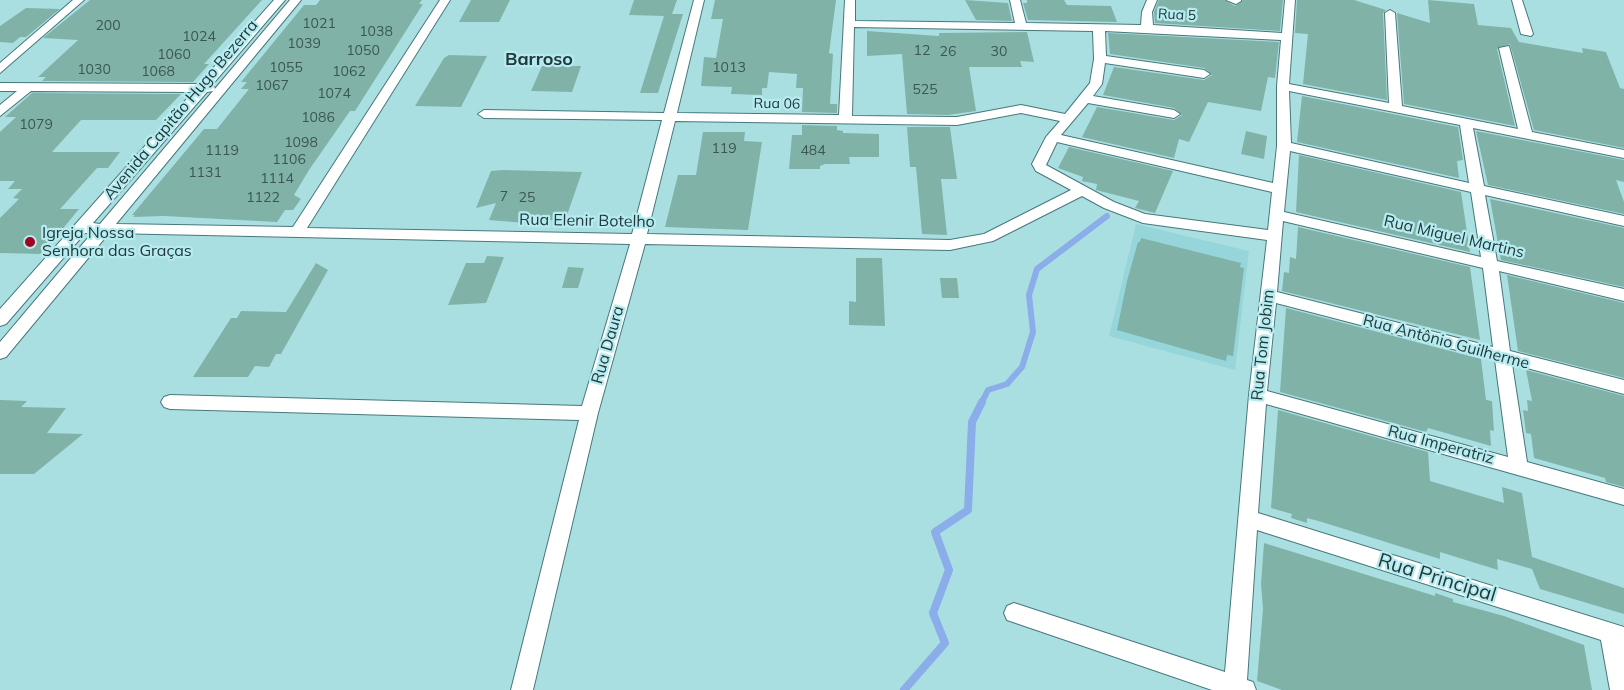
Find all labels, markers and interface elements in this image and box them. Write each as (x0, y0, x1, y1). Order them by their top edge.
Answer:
street label: Rua 5 (1157, 6, 1197, 24)
street label: Avenida Capitão Hugo Bezerra (100, 16, 262, 204)
house number: 1021 (302, 16, 336, 32)
house number: 200 (95, 18, 121, 34)
house number: 1038 (359, 24, 393, 40)
house number: 1024 (182, 29, 216, 45)
house number: 1039 (287, 36, 321, 52)
house number: 1050 (346, 43, 380, 59)
house number: 12 (914, 43, 930, 59)
house number: 26 (940, 44, 956, 60)
house number: 30 (991, 44, 1007, 60)
house number: 1060 (157, 47, 191, 63)
district label: Barroso (505, 49, 573, 71)
house number: 1055 (269, 60, 303, 76)
house number: 1013 (712, 60, 746, 76)
house number: 1030 (77, 62, 111, 78)
house number: 1068 (141, 64, 175, 80)
house number: 1062 (332, 64, 366, 80)
house number: 1067 (255, 78, 289, 94)
house number: 525 (912, 82, 938, 98)
house number: 1074 (317, 86, 351, 102)
street label: Rua 06 (754, 95, 800, 113)
house number: 1086 (301, 110, 335, 126)
house number: 1079 (19, 117, 53, 133)
house number: 1098 (284, 135, 318, 151)
house number: 119 (711, 141, 737, 157)
house number: 1119 (205, 143, 239, 159)
house number: 484 (800, 143, 826, 159)
house number: 1106 (272, 152, 306, 168)
house number: 1131 (188, 165, 222, 181)
house number: 1114 (260, 171, 294, 187)
house number: 7 (500, 189, 508, 205)
house number: 1122 (246, 190, 280, 206)
house number: 25 (519, 190, 535, 206)
street label: Rua Elenir Botelho (519, 210, 655, 232)
street label: Rua Miguel Martins (1382, 212, 1526, 262)
place label: Igreja Nossa Senhora das Graças (42, 223, 192, 261)
marker: Igreja Nossa Senhora das Graças (23, 235, 37, 249)
street label: Rua Tom Jobim (1248, 288, 1278, 402)
street label: Rua Daura (588, 304, 628, 386)
street label: Rua Antônio Guilherme (1361, 311, 1531, 373)
street label: Rua Imperatriz (1386, 422, 1496, 468)
street label: Rua Principal (1375, 549, 1499, 607)

